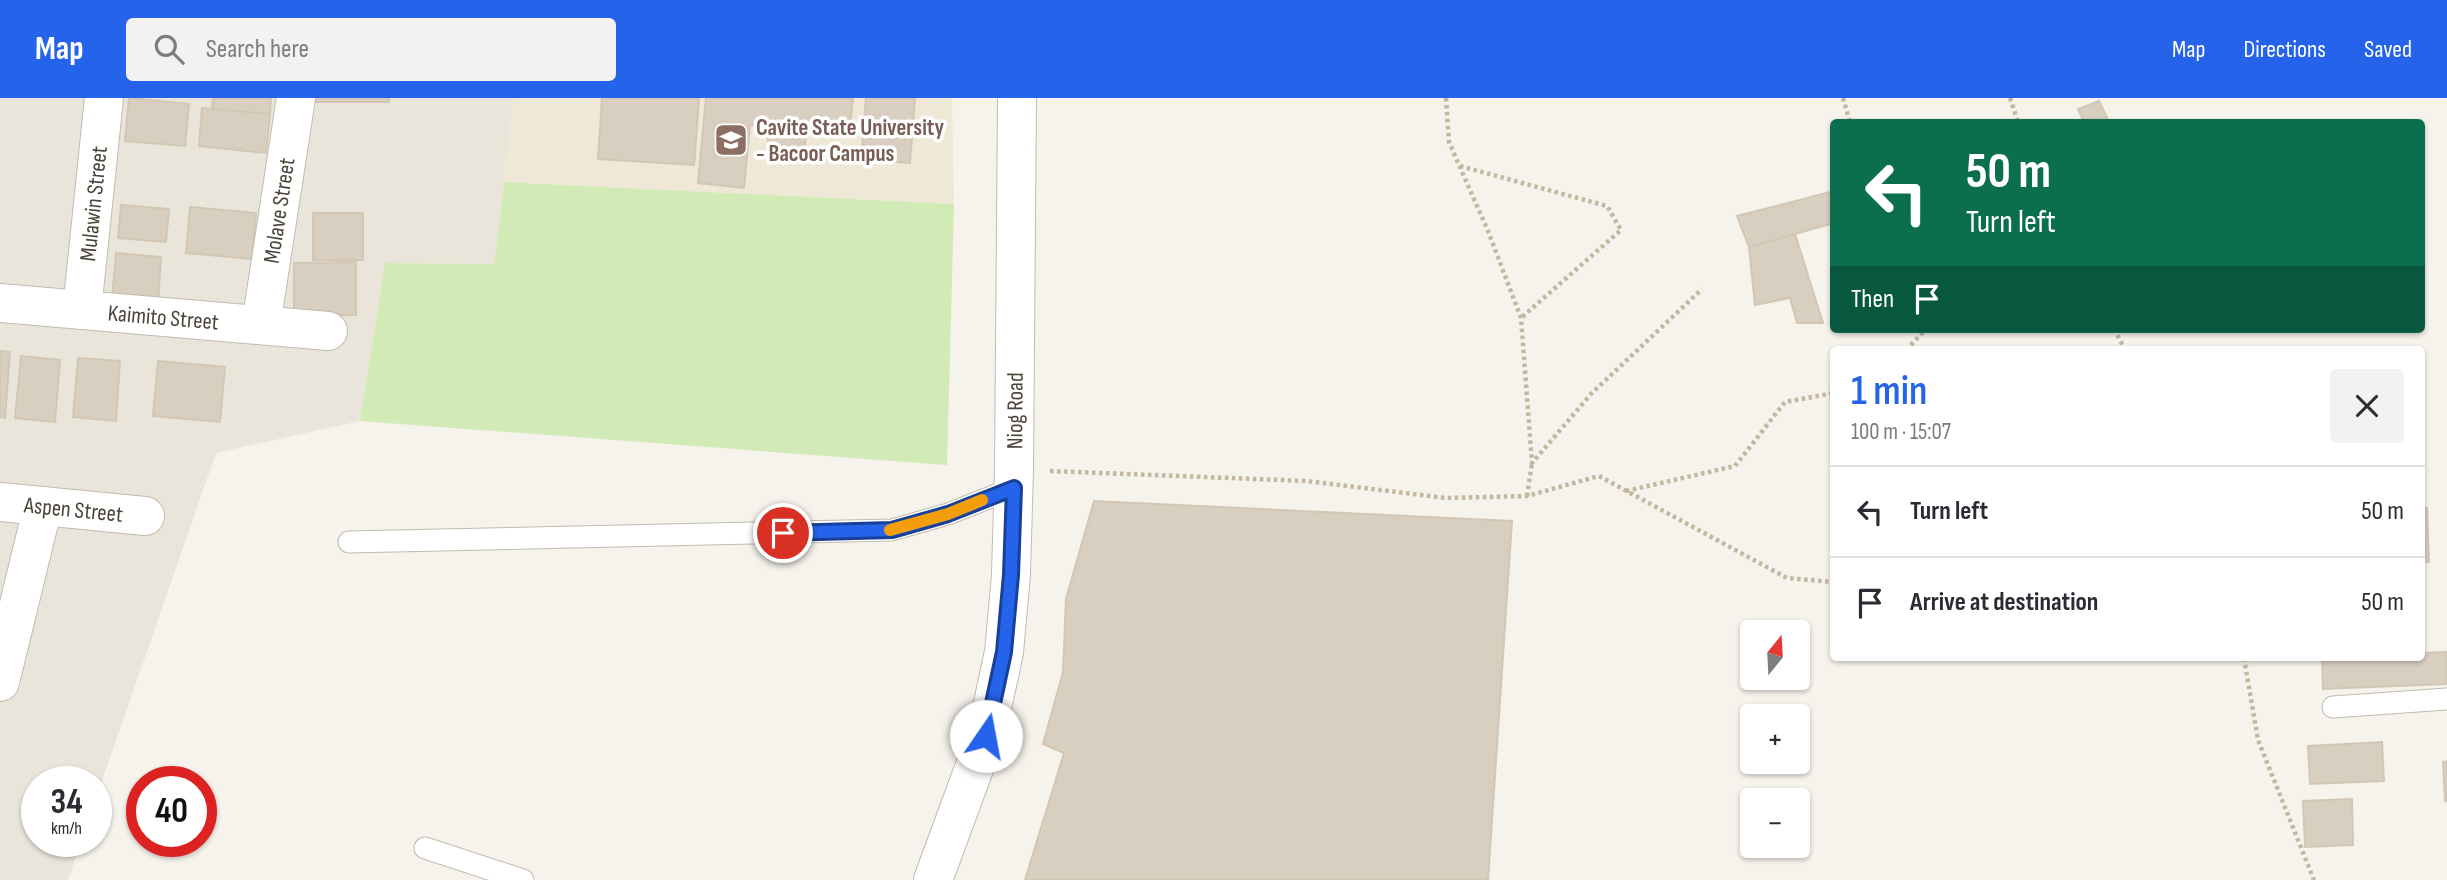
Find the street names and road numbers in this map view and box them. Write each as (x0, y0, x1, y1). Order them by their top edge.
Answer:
street label: Mulawin Street (74, 145, 114, 263)
street label: Molave Street (258, 156, 302, 265)
street label: Kaimito Street (107, 299, 220, 337)
street label: Niog Road (1001, 372, 1030, 449)
street label: Aspen Street (22, 491, 124, 529)

